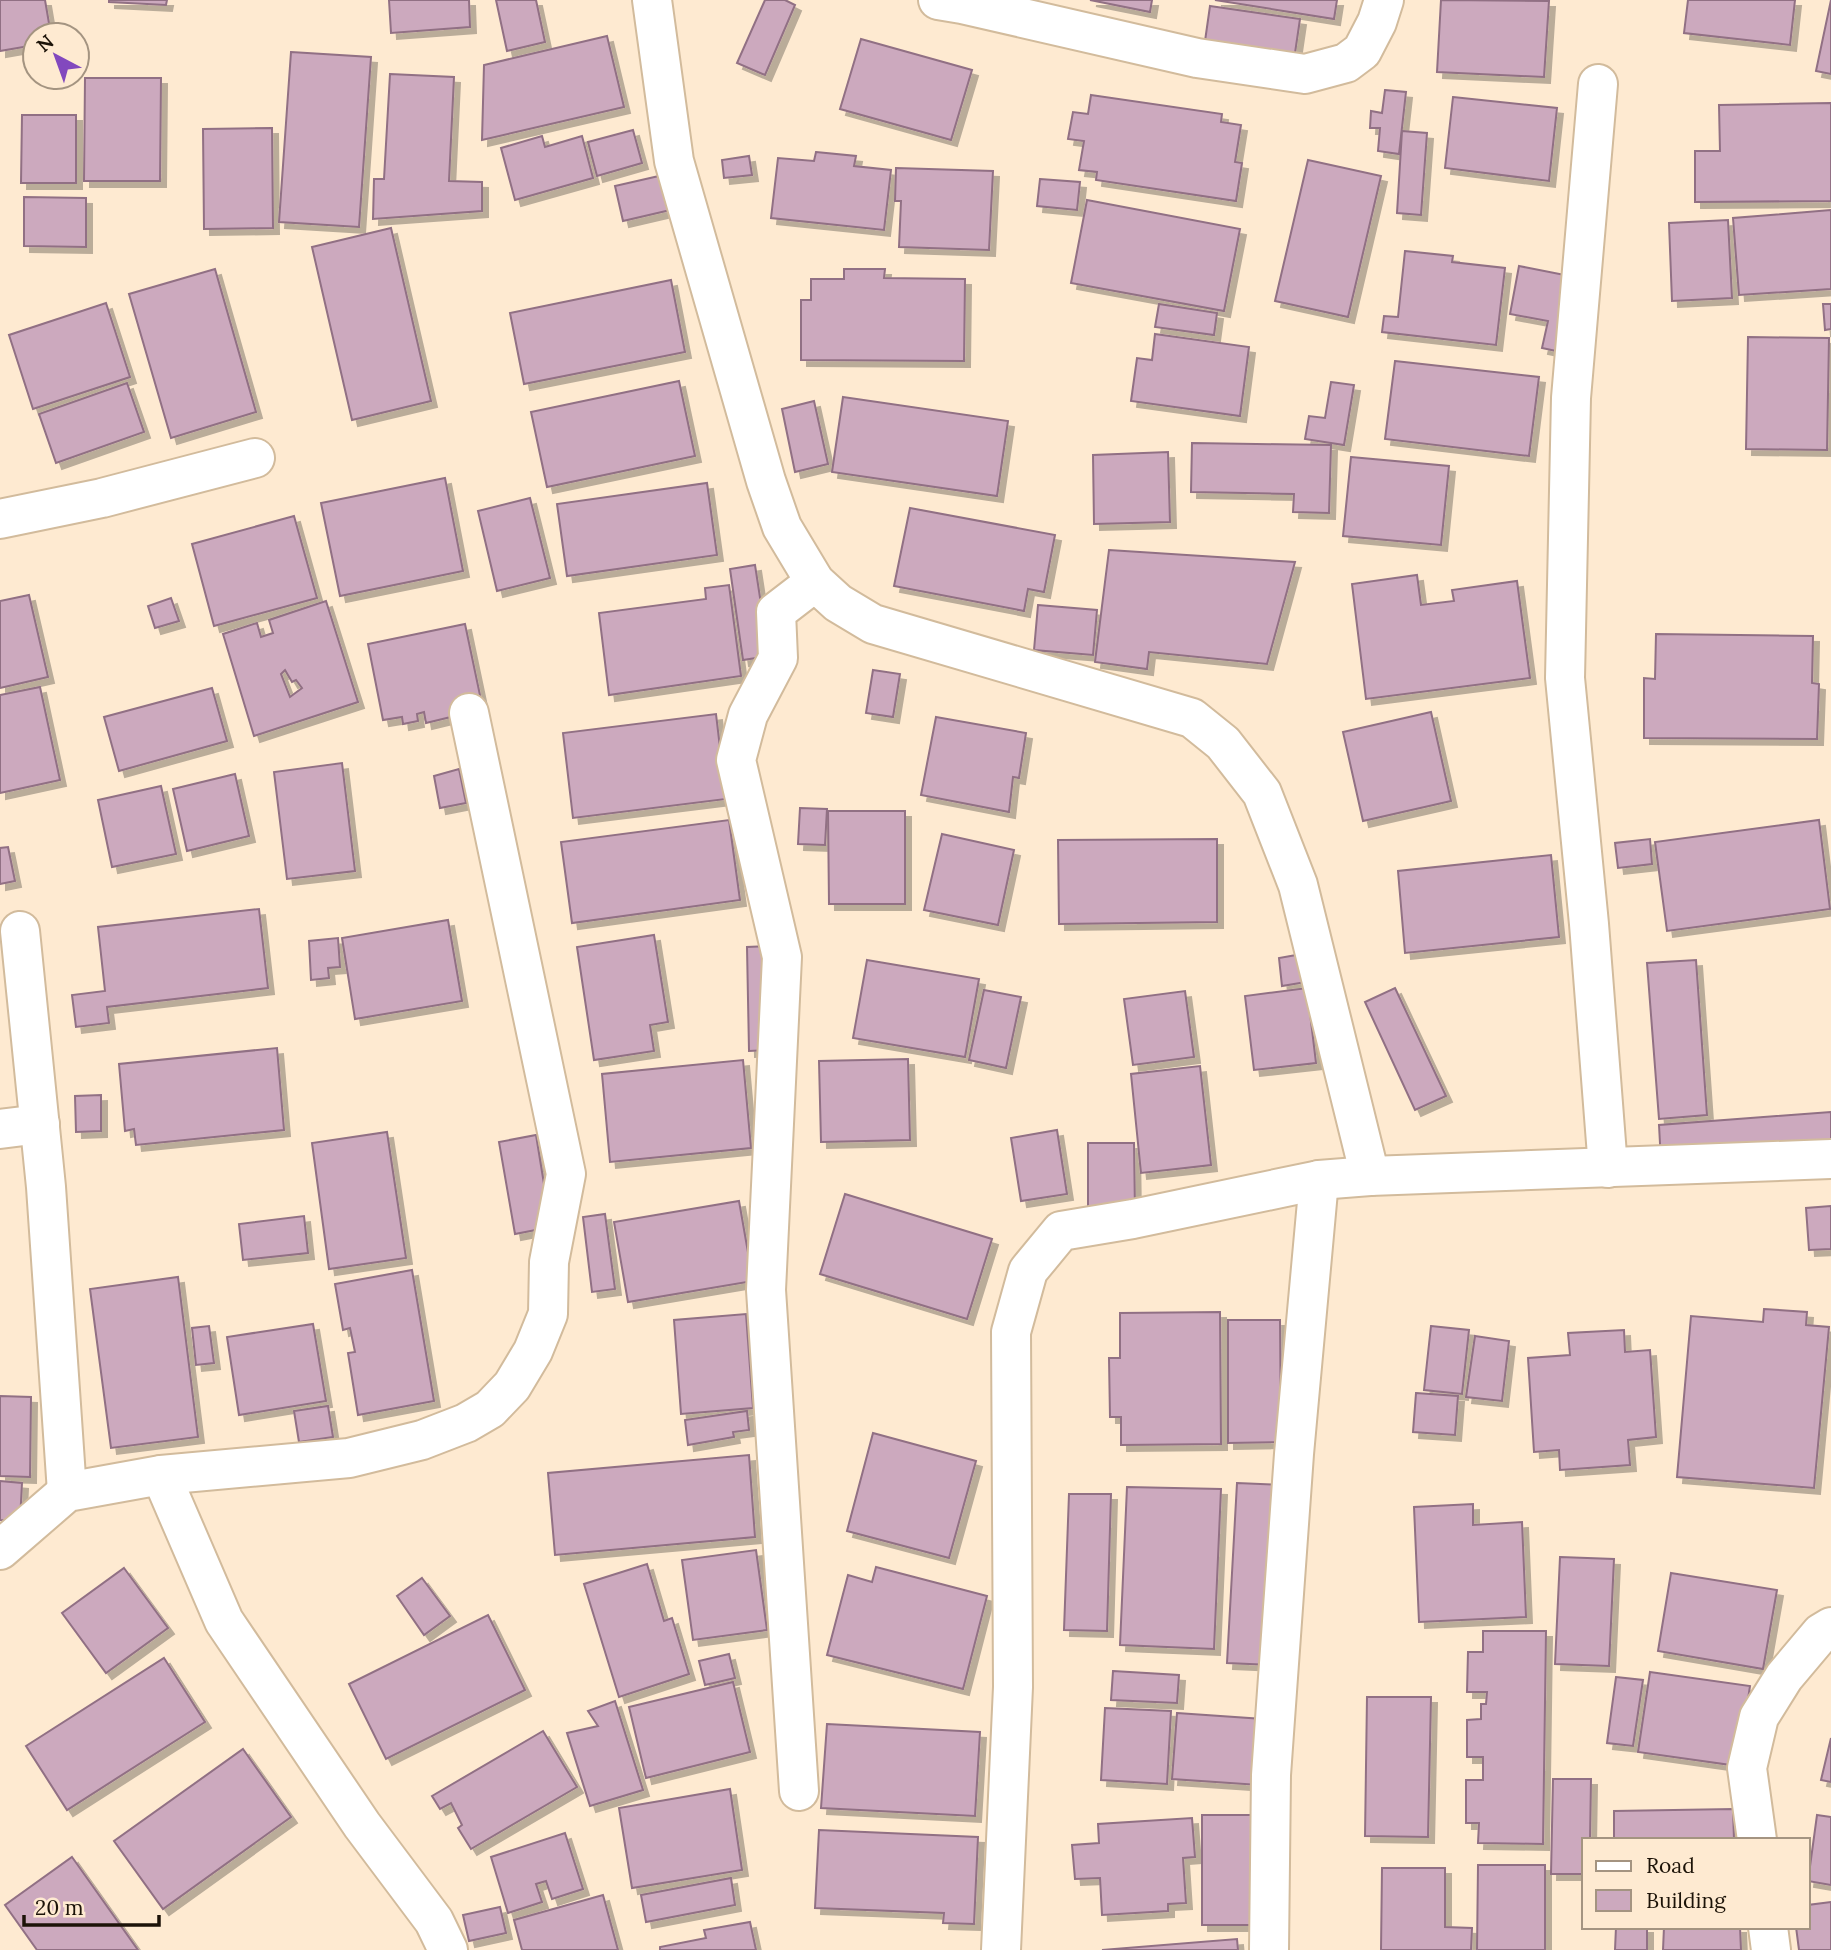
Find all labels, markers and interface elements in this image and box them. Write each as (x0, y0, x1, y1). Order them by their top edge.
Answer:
north arrow (21, 21, 91, 91)
text: N (31, 29, 58, 57)
legend (1582, 1838, 1810, 1929)
text: Road (1646, 1852, 1695, 1879)
scale bar (24, 1884, 159, 1928)
text: Building (1646, 1887, 1726, 1914)
text: 20 m (35, 1894, 84, 1921)

